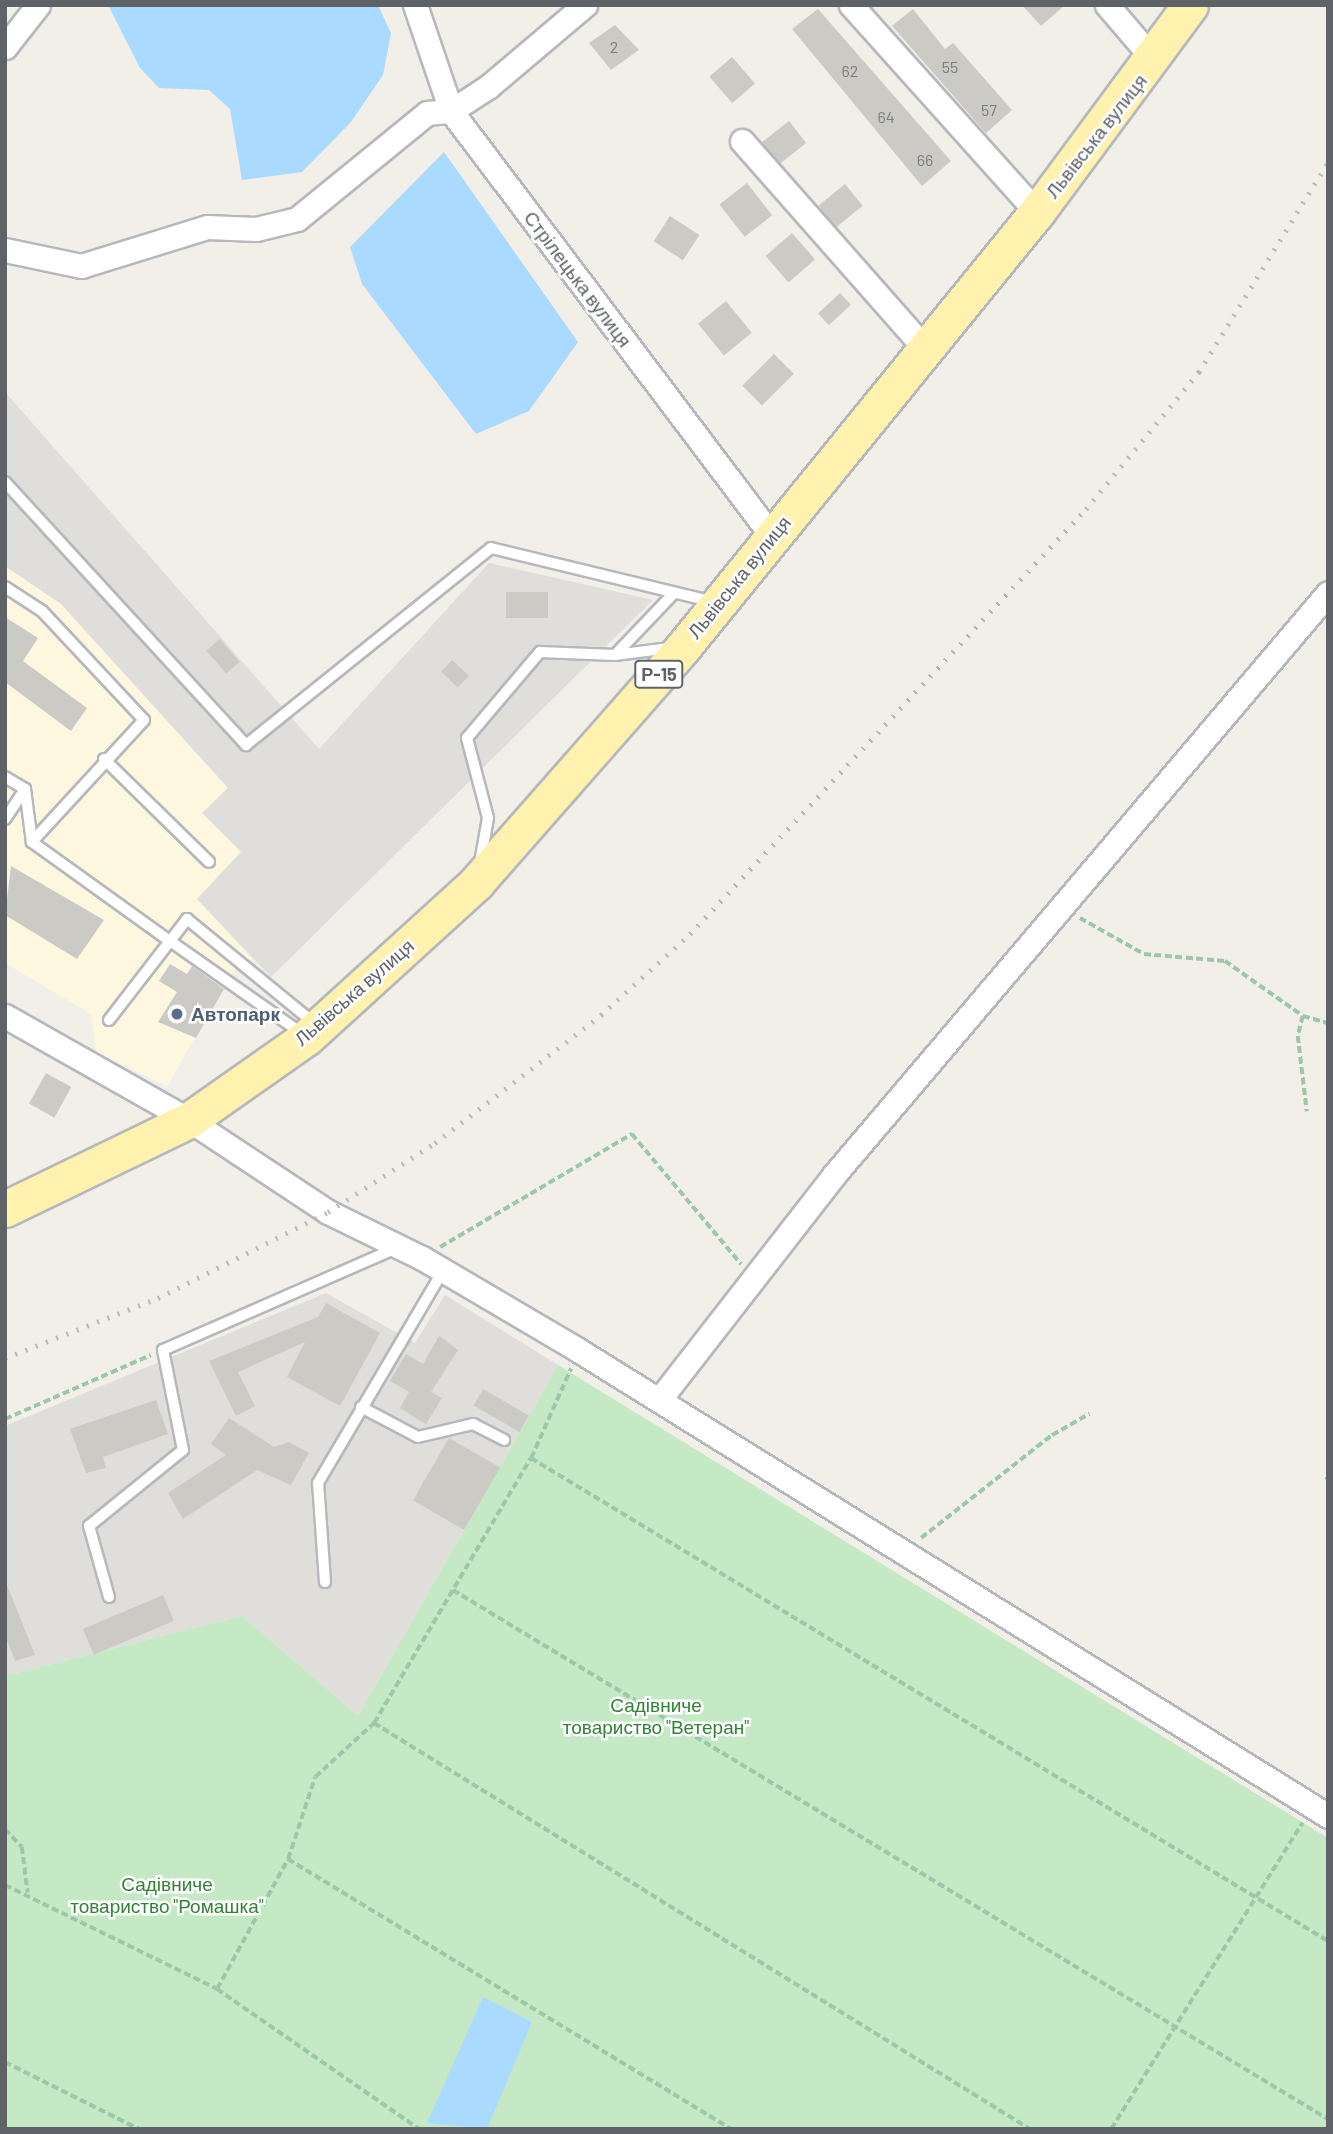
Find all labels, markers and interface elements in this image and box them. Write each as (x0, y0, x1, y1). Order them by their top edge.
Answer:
house number: 2 (610, 37, 618, 57)
house number: 55 (942, 57, 958, 77)
house number: 62 (842, 61, 858, 81)
street label: Львівська вулиця (1041, 70, 1151, 202)
house number: 57 (981, 100, 997, 120)
house number: 64 (877, 107, 895, 127)
house number: 66 (917, 150, 933, 170)
street label: Стрілецька вулиця (519, 207, 637, 351)
street label: Львівська вулиця (683, 511, 795, 643)
road number: Р-15 (633, 660, 685, 688)
street label: Львівська вулиця (290, 934, 418, 1050)
place label: Автопарк (191, 1003, 280, 1025)
marker: Автопарк (169, 1006, 185, 1022)
park label: Садівниче товариство "Ветеран" (563, 1694, 749, 1738)
park label: Садівниче товариство "Ромашка" (70, 1873, 264, 1917)

